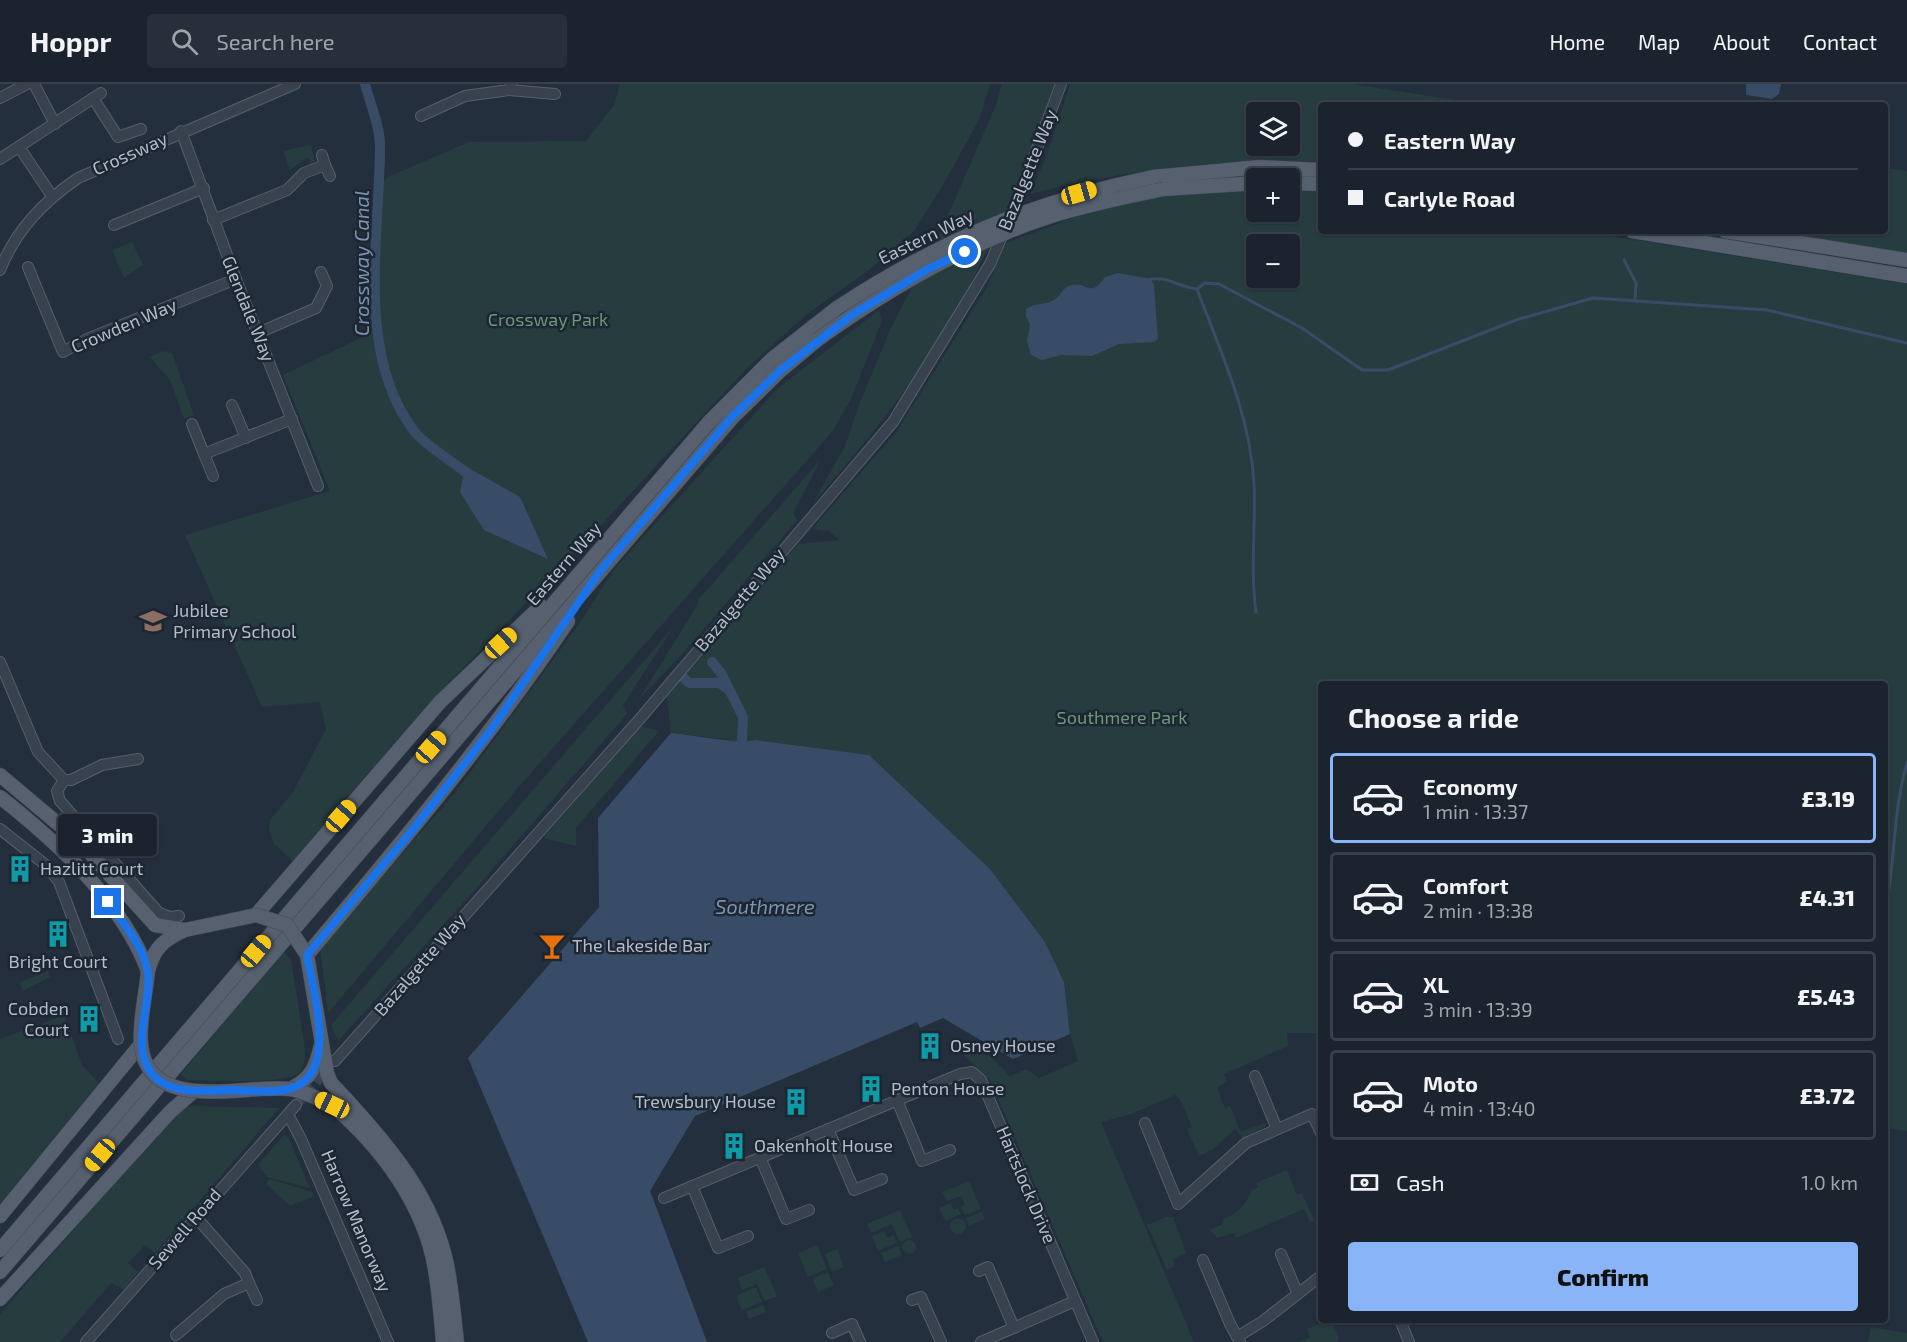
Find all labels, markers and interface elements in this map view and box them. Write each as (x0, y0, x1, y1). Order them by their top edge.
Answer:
search box (147, 14, 567, 68)
text: Hoppr (30, 24, 111, 58)
icon: search (168, 25, 201, 58)
text: Search here (216, 28, 335, 54)
text: Home (1549, 29, 1605, 54)
text: Map (1638, 29, 1680, 54)
text: About (1713, 29, 1770, 54)
text: Contact (1803, 29, 1877, 54)
map controls (1246, 102, 1300, 288)
button: layers (1246, 102, 1300, 156)
street label: Bazalgette Way (993, 105, 1062, 233)
street label: Crossway (89, 127, 171, 179)
text: Eastern Way (1384, 127, 1516, 153)
button: + (1246, 168, 1300, 222)
car (1059, 179, 1099, 207)
text: Carlyle Road (1384, 185, 1515, 211)
water label: Crossway Canal (349, 190, 374, 336)
street label: Eastern Way (874, 203, 977, 269)
button: − (1246, 234, 1300, 288)
route start (951, 238, 978, 265)
street label: Glendale Way (218, 253, 280, 365)
street label: Crowden Way (67, 293, 180, 357)
park label: Crossway Park (488, 308, 608, 330)
street label: Eastern Way (521, 517, 606, 610)
street label: Bazalgette Way (690, 543, 789, 656)
place label: Jubilee Primary School (173, 599, 297, 642)
school or university icon: Jubilee Primary School (138, 606, 168, 636)
car (482, 624, 520, 662)
text: Choose a ride (1348, 701, 1519, 733)
park label: Southmere Park (1057, 706, 1187, 728)
car (412, 728, 450, 766)
icon: car (1351, 771, 1405, 825)
text: Economy (1423, 773, 1518, 799)
text: £3.19 (1802, 785, 1855, 811)
car (322, 797, 360, 835)
text: 1 min · 13:37 (1423, 799, 1528, 823)
callout: 3 min (58, 815, 158, 857)
text: 3 min (82, 823, 133, 847)
building icon: Hazlitt Court (5, 854, 35, 884)
place label: Hazlitt Court (40, 857, 144, 879)
icon: car (1351, 870, 1405, 924)
text: Comfort (1423, 872, 1508, 898)
text: £4.31 (1800, 884, 1855, 910)
route end (94, 888, 121, 915)
water label: Southmere (715, 894, 815, 918)
text: 2 min · 13:38 (1423, 898, 1534, 922)
street label: Bazalgette Way (369, 908, 470, 1020)
building icon: Bright Court (43, 919, 73, 949)
car (238, 931, 274, 971)
bar icon: The Lakeside Bar (537, 931, 567, 961)
place label: The Lakeside Bar (572, 934, 710, 956)
place label: Bright Court (8, 950, 108, 972)
icon: car (1351, 969, 1405, 1023)
text: XL (1423, 971, 1449, 997)
text: £5.43 (1797, 983, 1855, 1009)
place label: Cobden Court (8, 997, 69, 1040)
text: 3 min · 13:39 (1423, 997, 1533, 1021)
building icon: Cobden Court (74, 1004, 104, 1034)
building icon: Osney House (915, 1031, 945, 1061)
place label: Osney House (950, 1034, 1056, 1056)
icon: car (1351, 1068, 1405, 1122)
text: Moto (1423, 1070, 1478, 1096)
building icon: Penton House (856, 1074, 886, 1104)
place label: Penton House (891, 1077, 1005, 1099)
text: £3.72 (1800, 1082, 1855, 1108)
building icon: Trewsbury House (781, 1087, 811, 1117)
car (312, 1089, 352, 1121)
place label: Trewsbury House (634, 1090, 776, 1112)
text: 4 min · 13:40 (1423, 1096, 1536, 1120)
street label: Hartslock Drive (992, 1123, 1062, 1247)
building icon: Oakenholt House (719, 1131, 749, 1161)
place label: Oakenholt House (754, 1134, 893, 1156)
car (82, 1135, 118, 1175)
street label: Harrow Manorway (317, 1146, 397, 1296)
icon: cash (1348, 1166, 1381, 1199)
text: Cash (1396, 1169, 1445, 1195)
text: 1.0 km (1801, 1170, 1858, 1194)
street label: Sewell Road (143, 1183, 225, 1273)
button: Confirm (1348, 1242, 1858, 1311)

